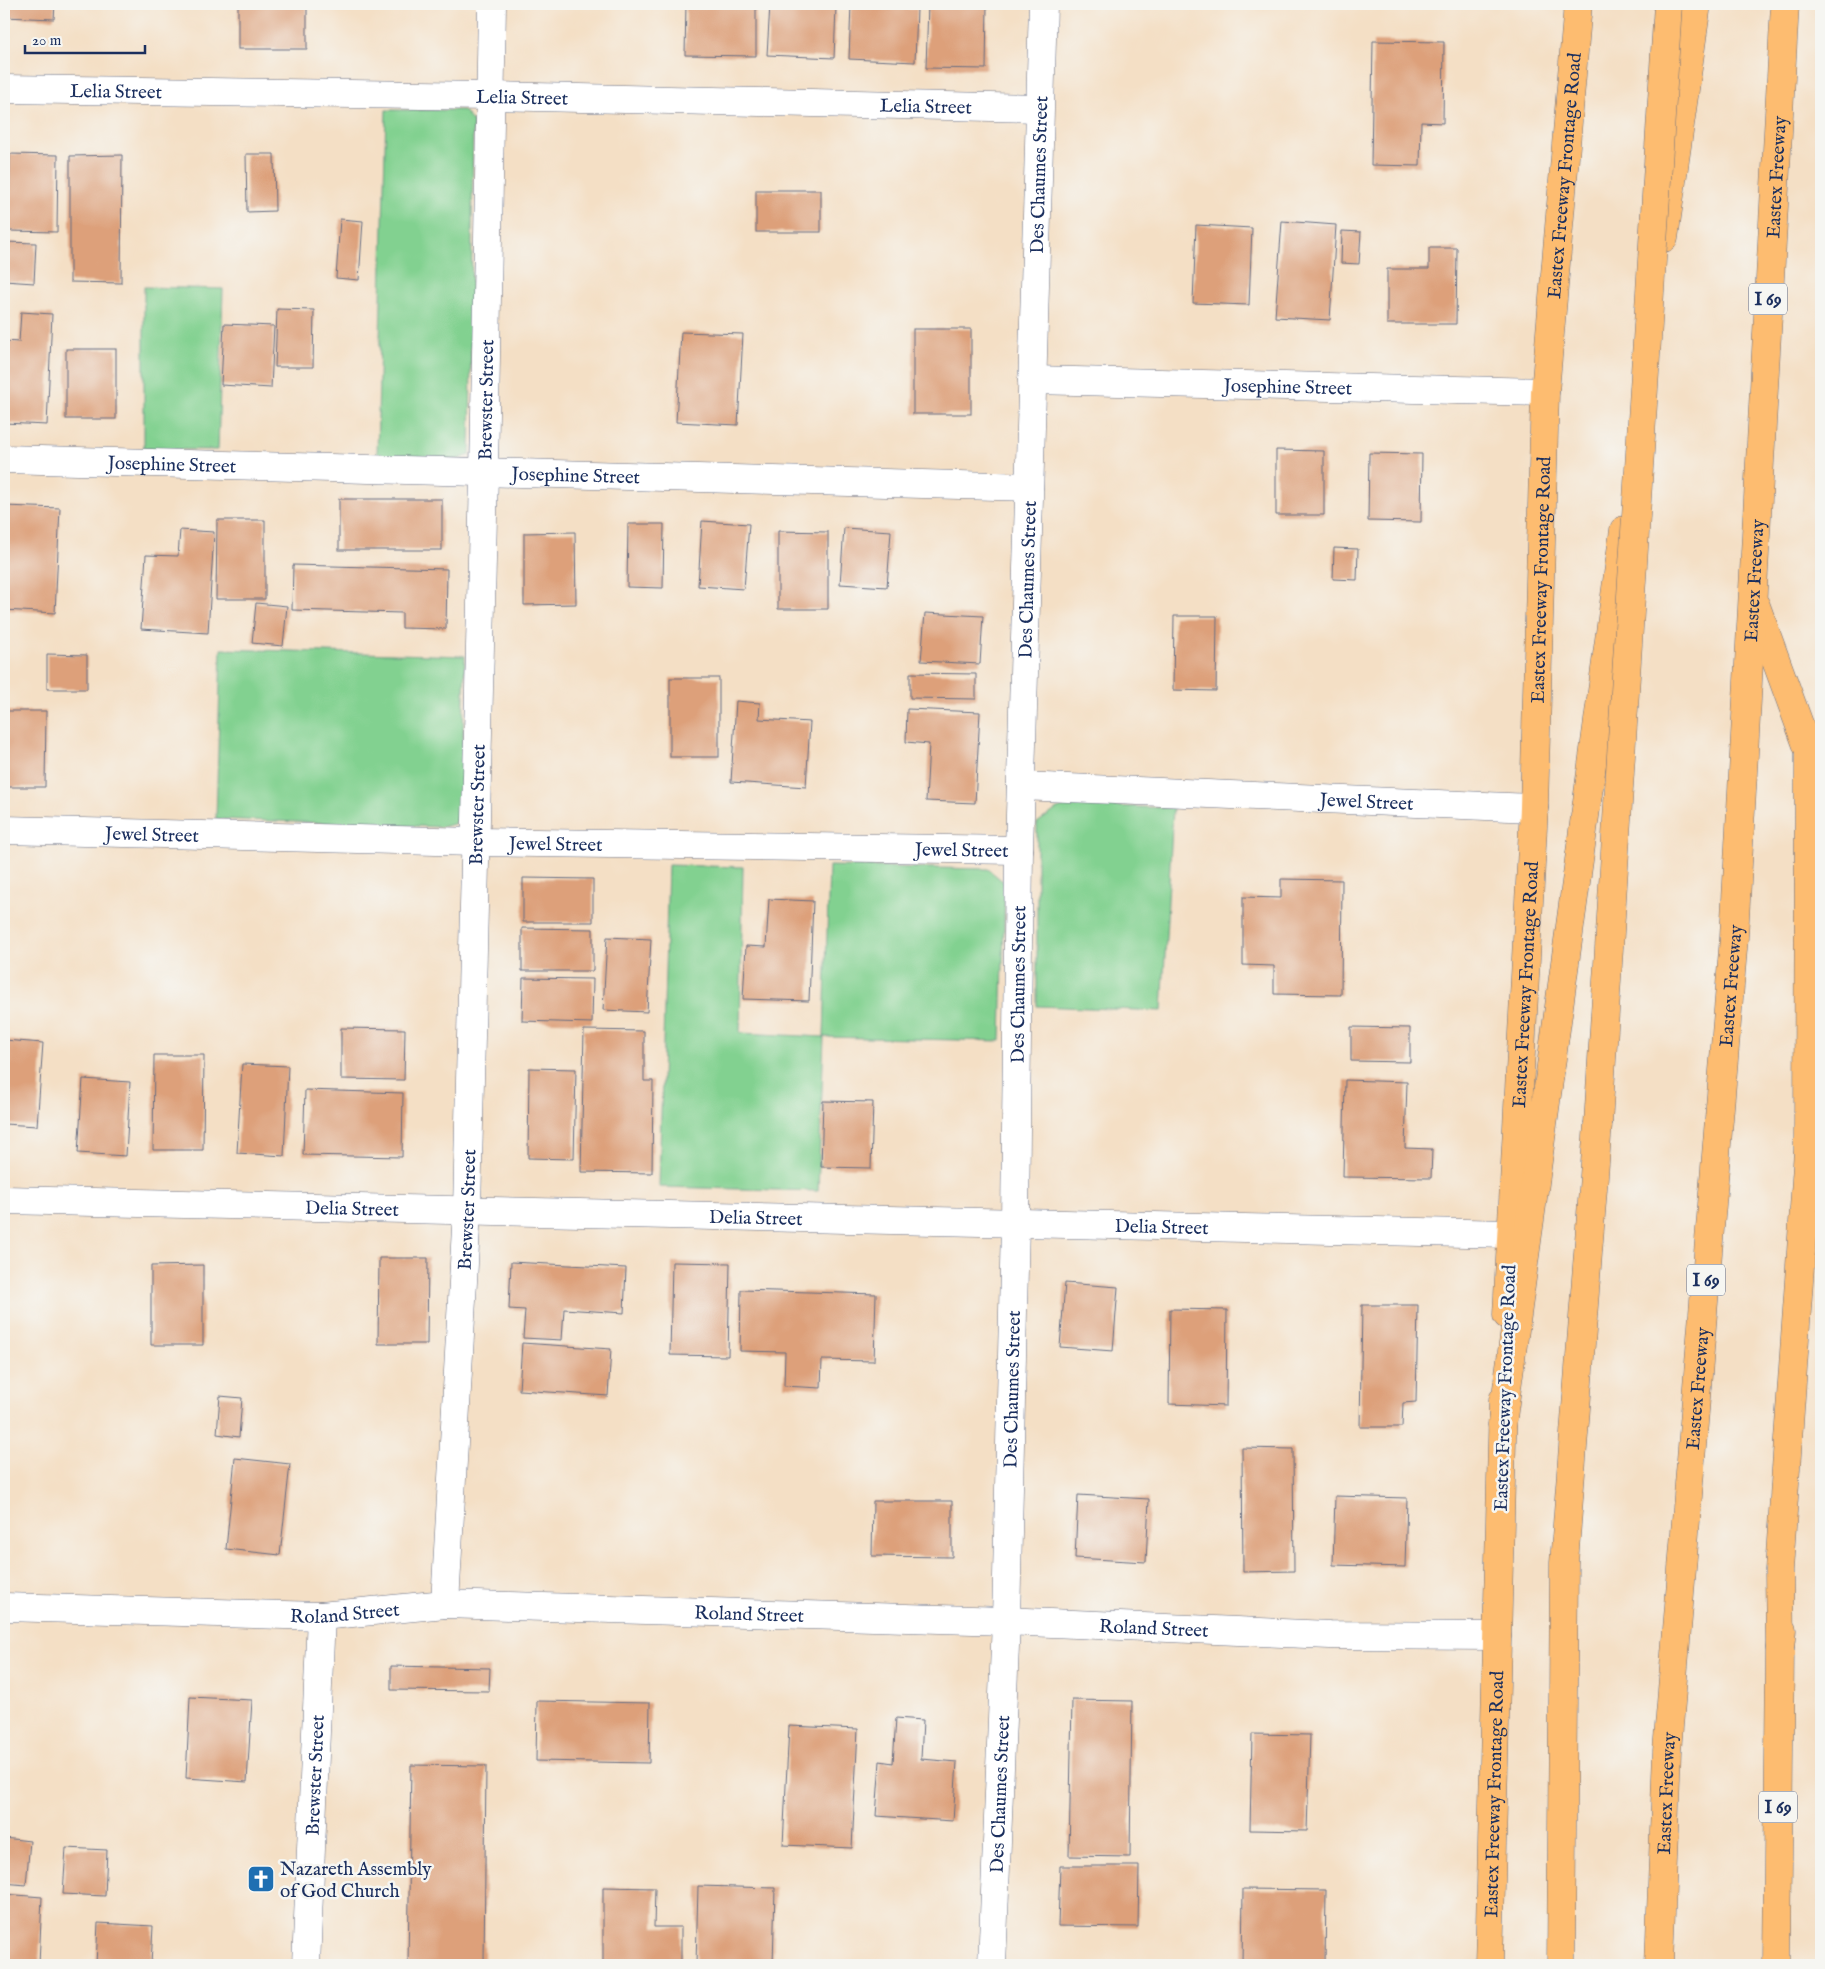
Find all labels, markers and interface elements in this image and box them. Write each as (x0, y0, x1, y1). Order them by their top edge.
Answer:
scale bar (25, 22, 145, 54)
text: 20 m (32, 31, 62, 50)
street label: Eastex Freeway Frontage Road (1543, 51, 1588, 300)
street label: Lelia Street (70, 80, 163, 105)
street label: Lelia Street (476, 86, 569, 112)
street label: Lelia Street (879, 95, 973, 121)
street label: Des Chaumes Street (1026, 95, 1054, 254)
street label: Eastex Freeway (1762, 114, 1793, 239)
road number: I 69 (1749, 284, 1787, 314)
street label: Brewster Street (474, 339, 500, 461)
street label: Josephine Street (1221, 374, 1353, 401)
street label: Josephine Street (105, 452, 237, 479)
street label: Eastex Freeway Frontage Road (1527, 455, 1557, 704)
street label: Josephine Street (509, 463, 641, 490)
street label: Des Chaumes Street (1014, 500, 1043, 659)
street label: Eastex Freeway (1740, 518, 1771, 643)
street label: Brewster Street (465, 743, 492, 866)
street label: Jewel Street (1317, 789, 1414, 817)
street label: Jewel Street (103, 823, 200, 849)
street label: Jewel Street (507, 832, 603, 858)
street label: Jewel Street (913, 838, 1009, 864)
street label: Eastex Freeway Frontage Road (1508, 860, 1545, 1109)
street label: Des Chaumes Street (1007, 905, 1032, 1064)
street label: Eastex Freeway (1715, 923, 1749, 1048)
street label: Brewster Street (454, 1148, 482, 1271)
street label: Delia Street (305, 1197, 400, 1223)
street label: Delia Street (709, 1206, 803, 1232)
street label: Delia Street (1114, 1215, 1209, 1241)
street label: Eastex Freeway Frontage Road (1490, 1263, 1522, 1512)
road number: I 69 (1687, 1264, 1725, 1296)
street label: Des Chaumes Street (999, 1310, 1027, 1469)
street label: Eastex Freeway (1682, 1326, 1716, 1451)
street label: Roland Street (290, 1598, 401, 1630)
street label: Roland Street (694, 1602, 805, 1629)
street label: Roland Street (1099, 1615, 1210, 1644)
street label: Eastex Freeway Frontage Road (1480, 1669, 1510, 1918)
street label: Brewster Street (302, 1714, 331, 1836)
street label: Des Chaumes Street (986, 1714, 1016, 1874)
street label: Eastex Freeway (1653, 1730, 1683, 1855)
road number: I 69 (1759, 1791, 1797, 1822)
place label: Nazareth Assembly of God Church (280, 1858, 432, 1904)
church icon: Nazareth Assembly of God Church (246, 1864, 276, 1894)

